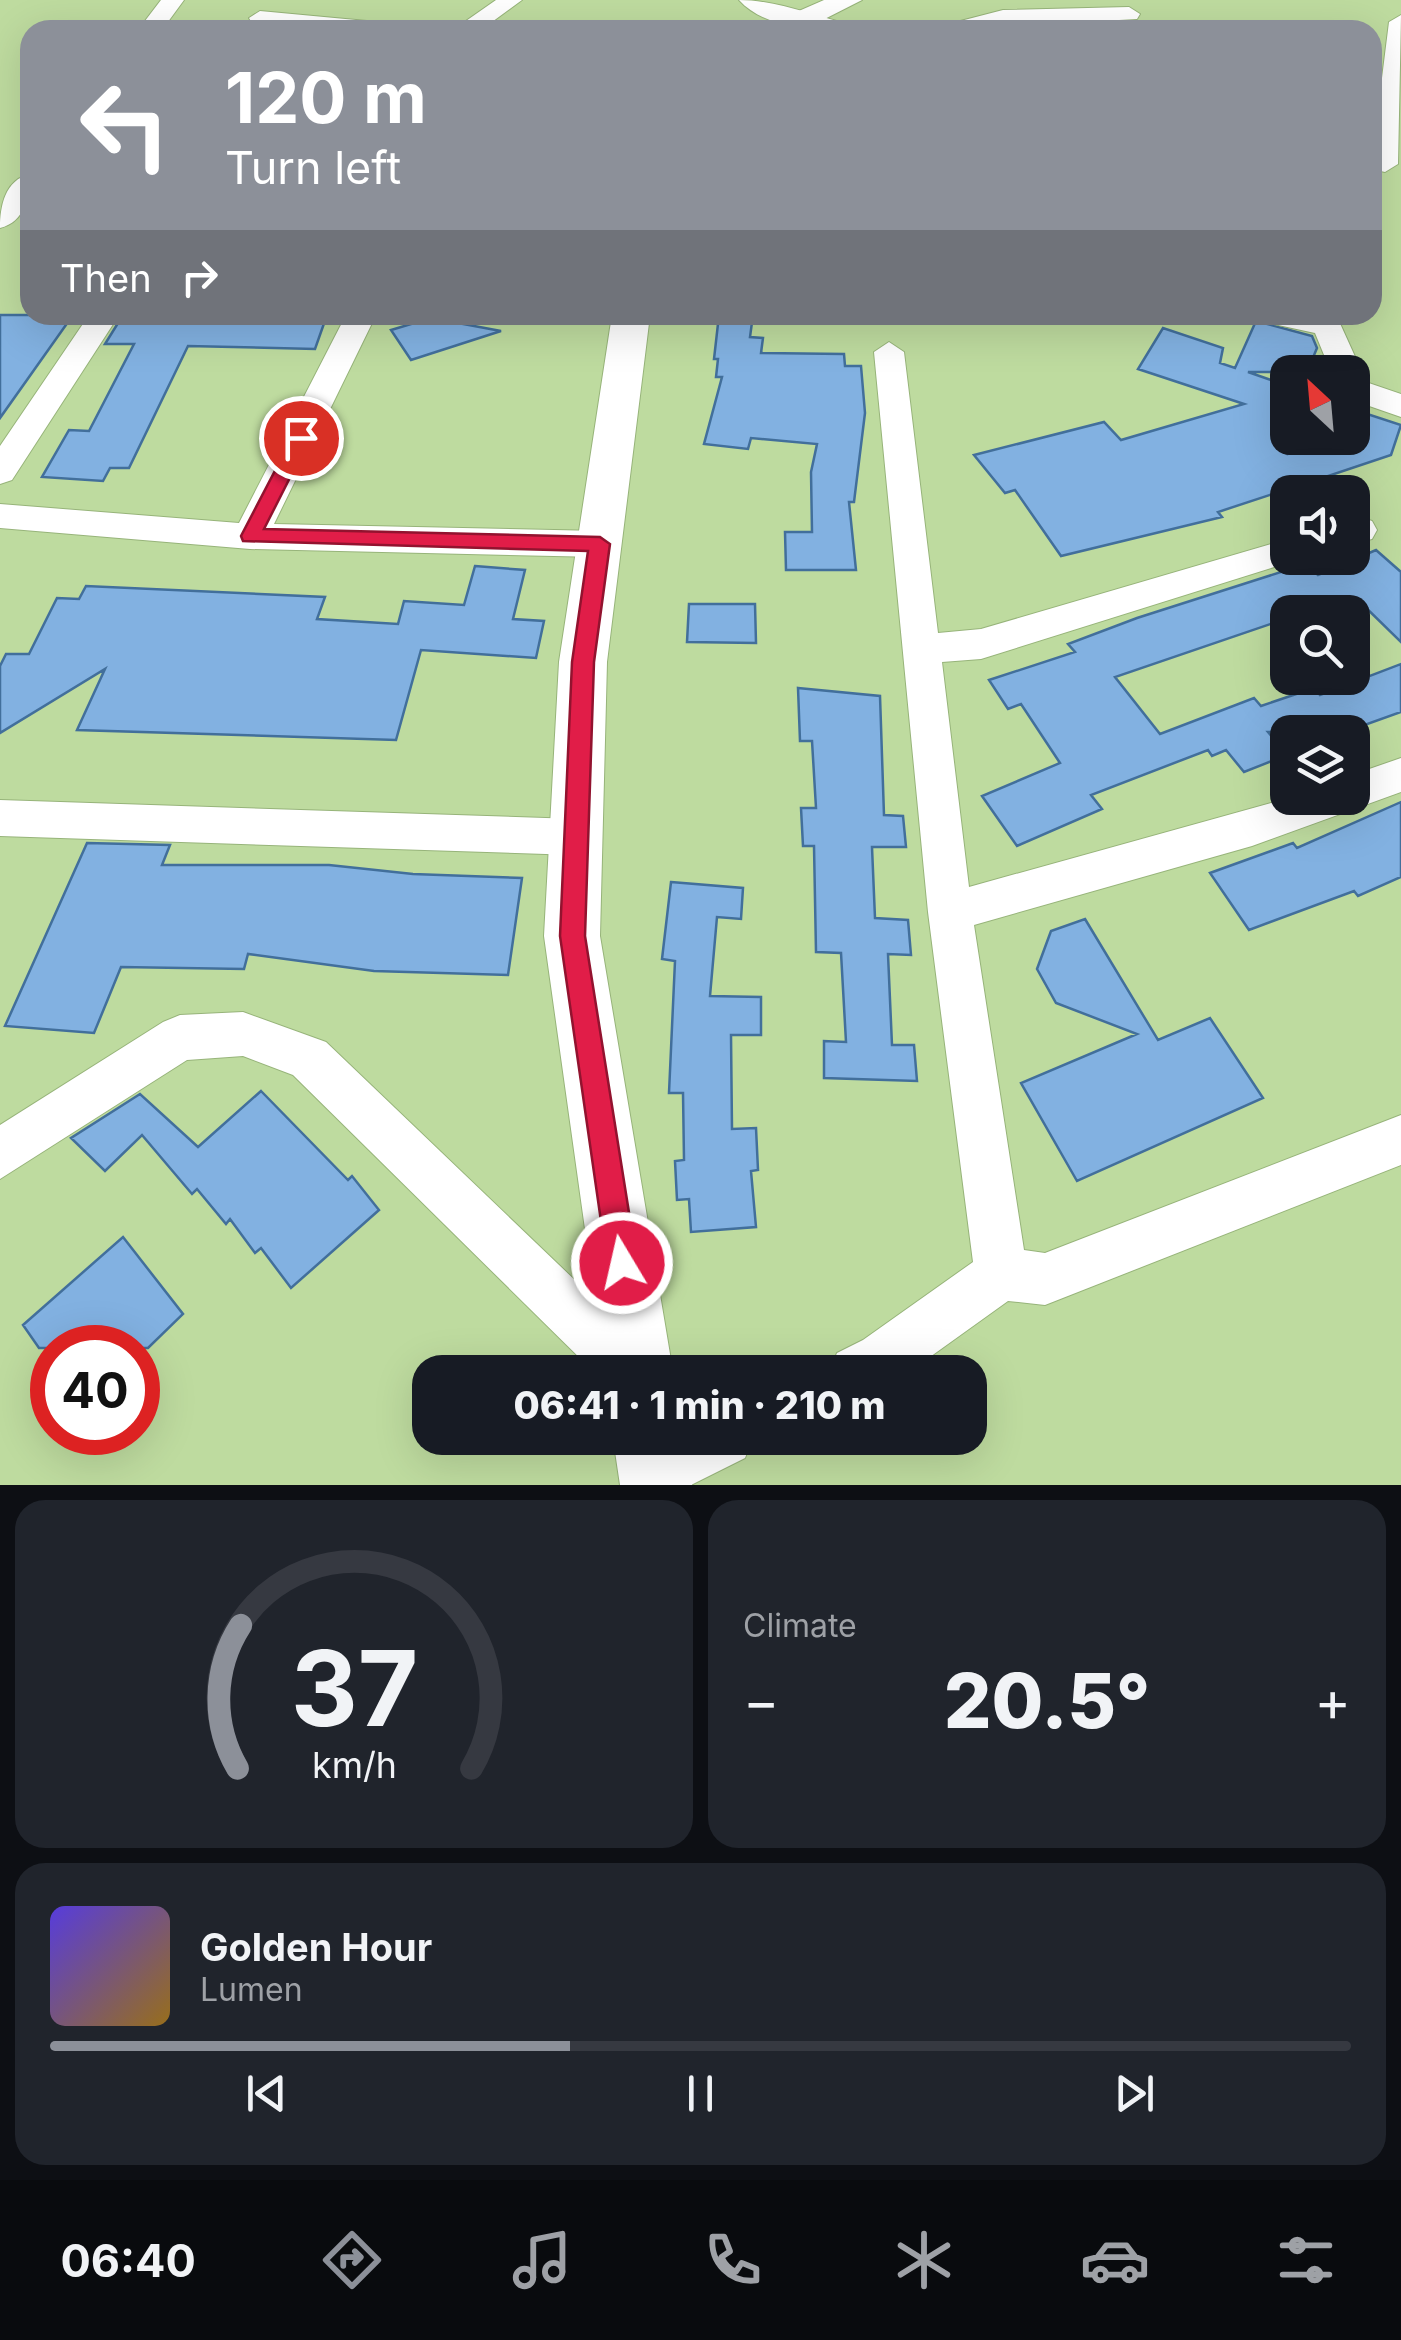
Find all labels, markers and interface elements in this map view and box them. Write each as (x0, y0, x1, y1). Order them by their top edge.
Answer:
text: 120 m (225, 55, 427, 140)
icon: left (60, 60, 190, 190)
text: Turn left (225, 140, 401, 195)
icon: right (172, 250, 227, 305)
text: Then (60, 255, 152, 301)
north arrow (1270, 355, 1370, 455)
map controls (1270, 355, 1370, 815)
pin (259, 396, 344, 481)
icon: arrive (274, 411, 329, 466)
button: sound (1270, 475, 1370, 575)
button: search (1270, 595, 1370, 695)
button: layers (1270, 715, 1370, 815)
position arrow (570, 1211, 674, 1315)
speed limit sign: 40 (30, 1325, 160, 1455)
text: 06:41 · 1 min · 210 m (513, 1382, 886, 1428)
text: Climate (743, 1606, 857, 1645)
text: 37 (290, 1625, 418, 1751)
text: 20.5° (944, 1655, 1150, 1746)
text: − (743, 1668, 779, 1734)
text: + (1315, 1668, 1351, 1734)
text: km/h (312, 1743, 396, 1787)
text: Golden Hour (200, 1924, 432, 1970)
text: Lumen (200, 1970, 303, 2009)
icon: previous (239, 2066, 294, 2121)
icon: pause (673, 2066, 728, 2121)
icon: next (1107, 2066, 1162, 2121)
icon: directions (317, 2225, 387, 2295)
icon: music (507, 2225, 577, 2295)
icon: phone (698, 2225, 768, 2295)
icon: climate (889, 2225, 959, 2295)
icon: car (1080, 2225, 1150, 2295)
icon: filters (1271, 2225, 1341, 2295)
text: 06:40 (60, 2233, 196, 2288)

